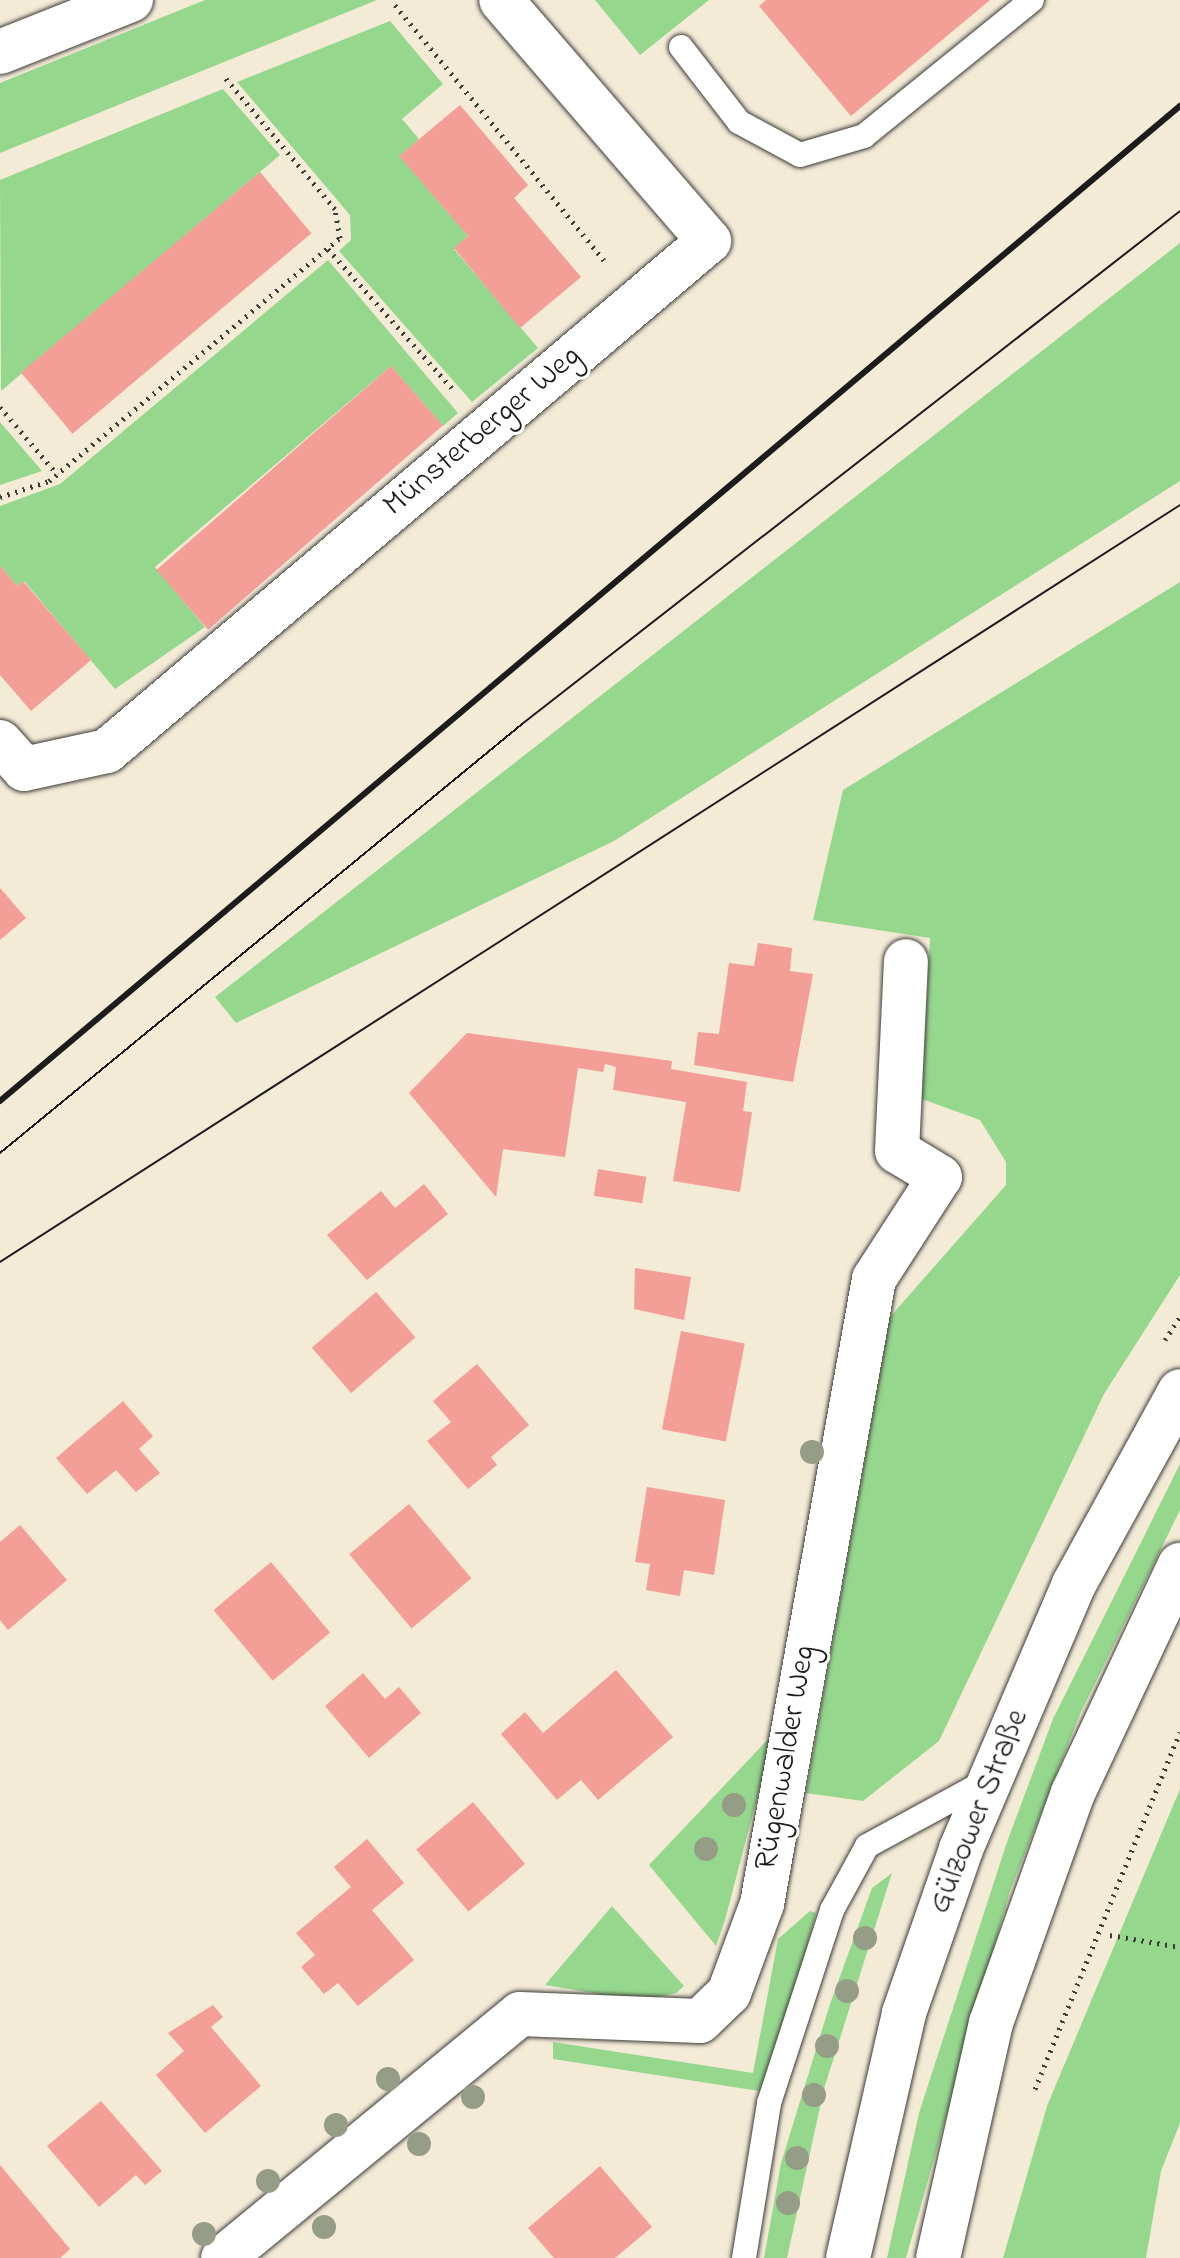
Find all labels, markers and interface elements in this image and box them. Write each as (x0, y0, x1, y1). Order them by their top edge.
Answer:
street label: Münsterberger Weg (376, 338, 590, 526)
street label: Rügenwalder Weg (748, 1642, 826, 1874)
street label: Gülzower Straße (922, 1704, 1038, 1920)

